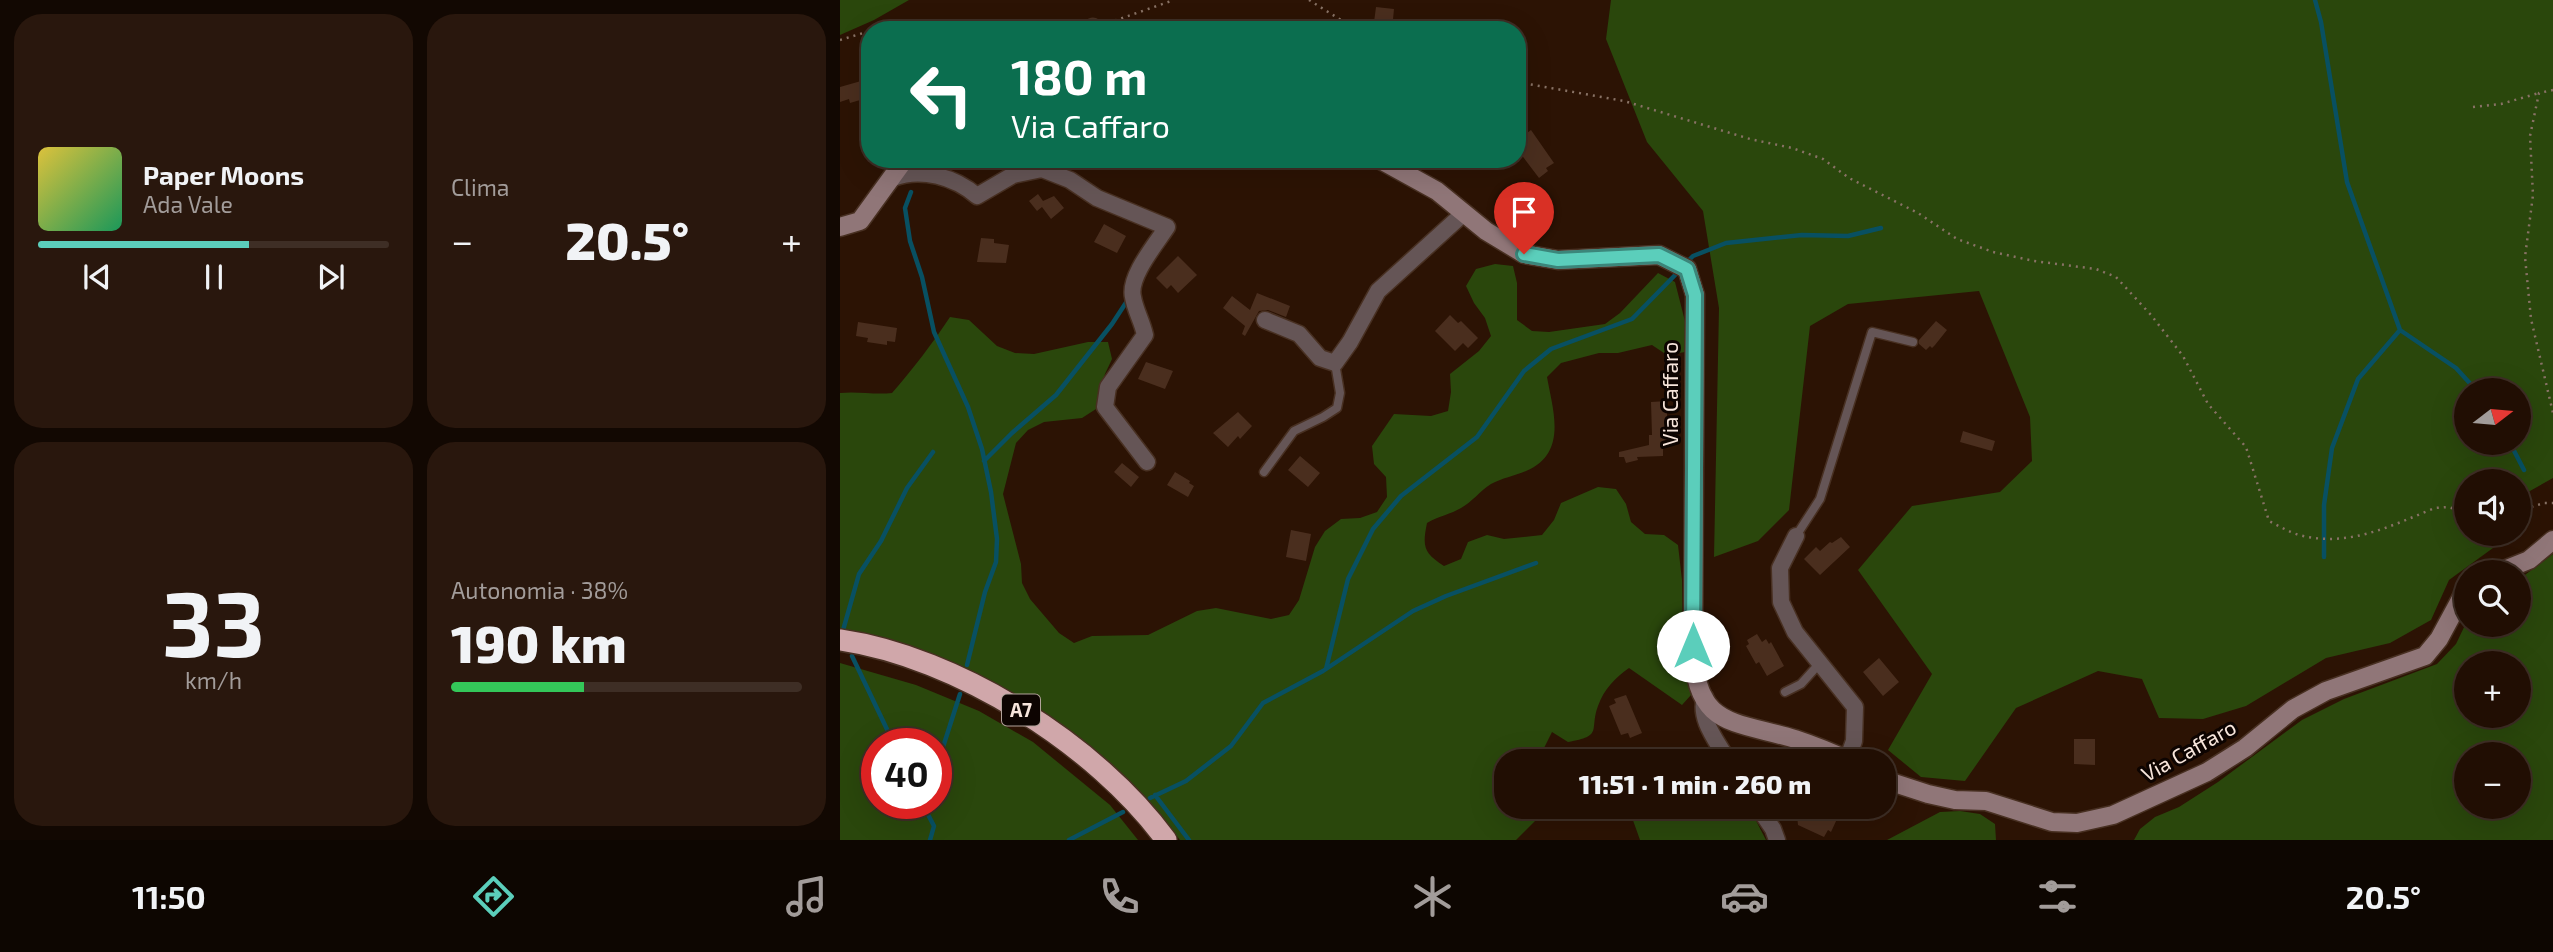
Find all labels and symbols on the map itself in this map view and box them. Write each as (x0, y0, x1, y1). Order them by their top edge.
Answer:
pin (1494, 182, 1554, 254)
street label: Via Caffaro (1657, 342, 1682, 446)
north arrow (2454, 378, 2530, 455)
position arrow (1656, 609, 1730, 683)
road number: A7 (1002, 694, 1040, 726)
street label: Via Caffaro (2137, 713, 2240, 786)
speed limit sign: 40 (861, 728, 952, 819)

